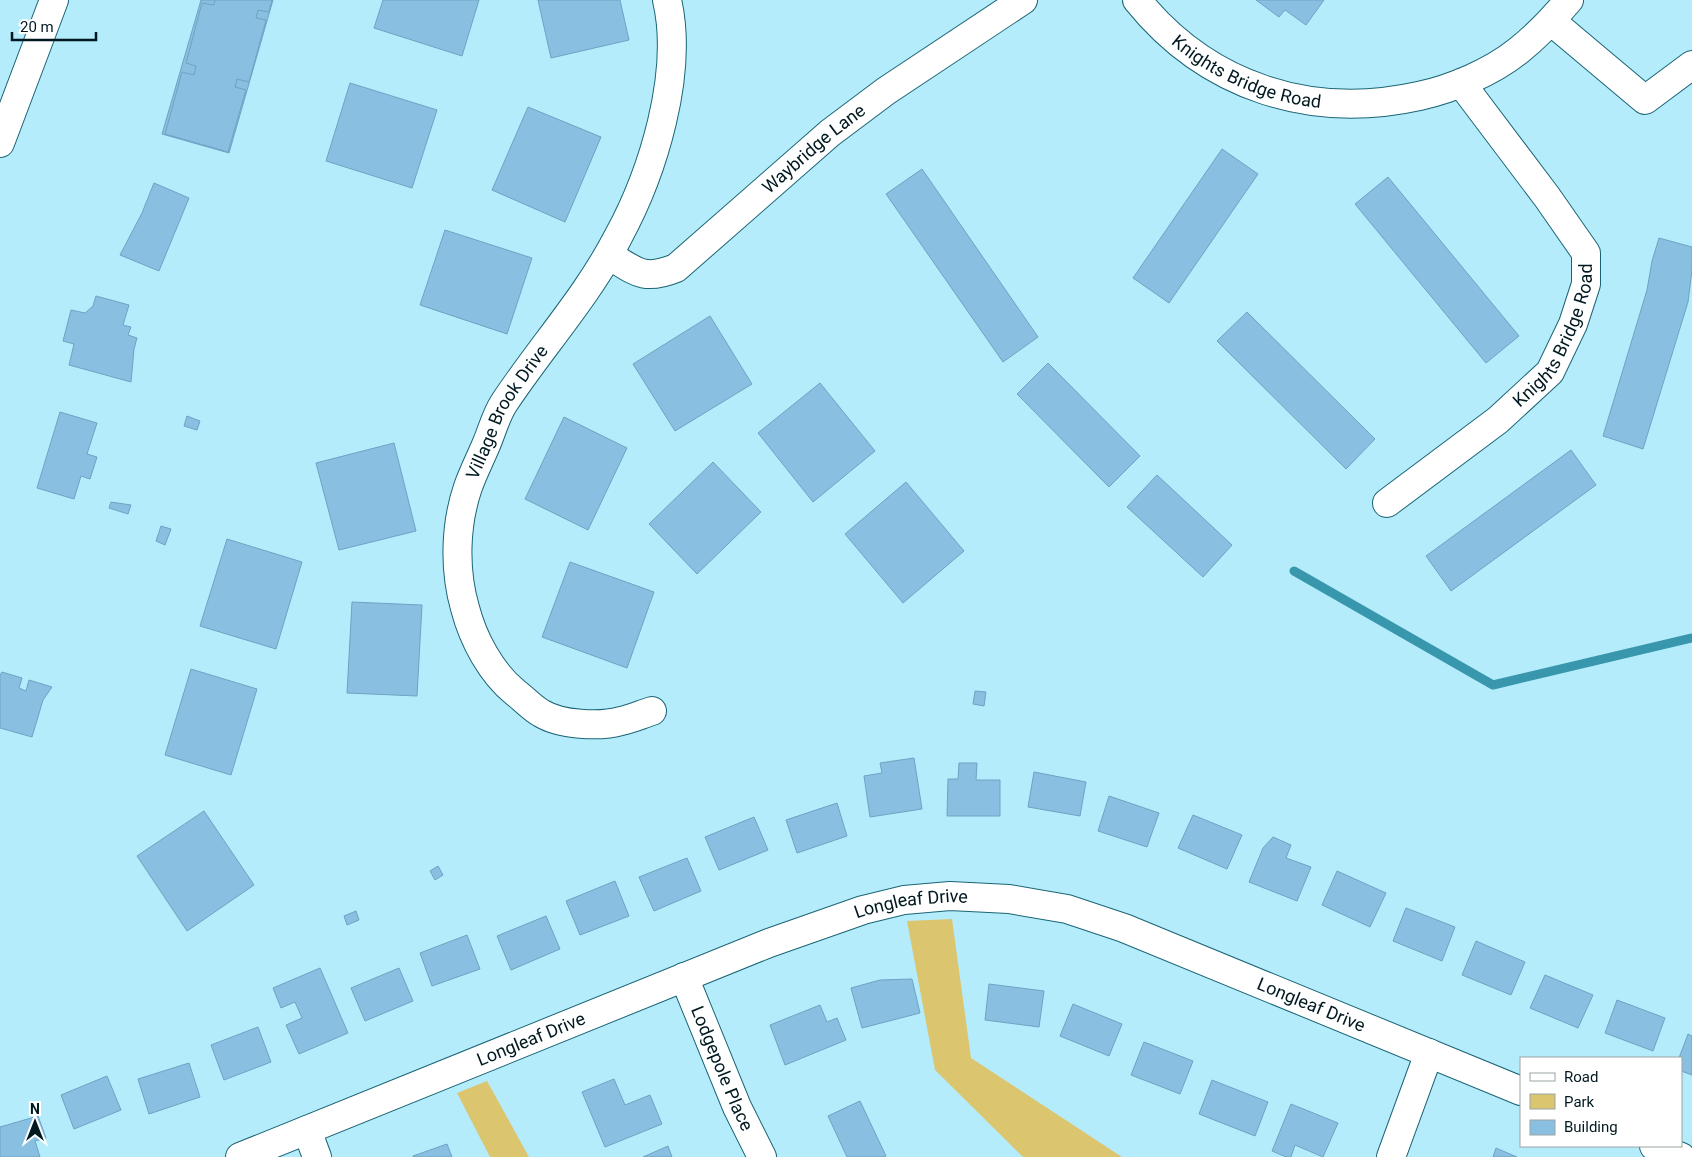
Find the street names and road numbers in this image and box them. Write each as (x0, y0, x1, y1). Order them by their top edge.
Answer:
street label: Knights Bridge Road (1168, 30, 1323, 112)
street label: Waybridge Lane (758, 99, 869, 197)
street label: Knights Bridge Road (1508, 263, 1596, 411)
street label: Village Brook Drive (461, 341, 552, 482)
street label: Longleaf Drive (851, 885, 968, 922)
street label: Longleaf Drive (1254, 973, 1369, 1036)
street label: Lodgepole Place (687, 1003, 758, 1134)
street label: Longleaf Drive (474, 1007, 588, 1070)

